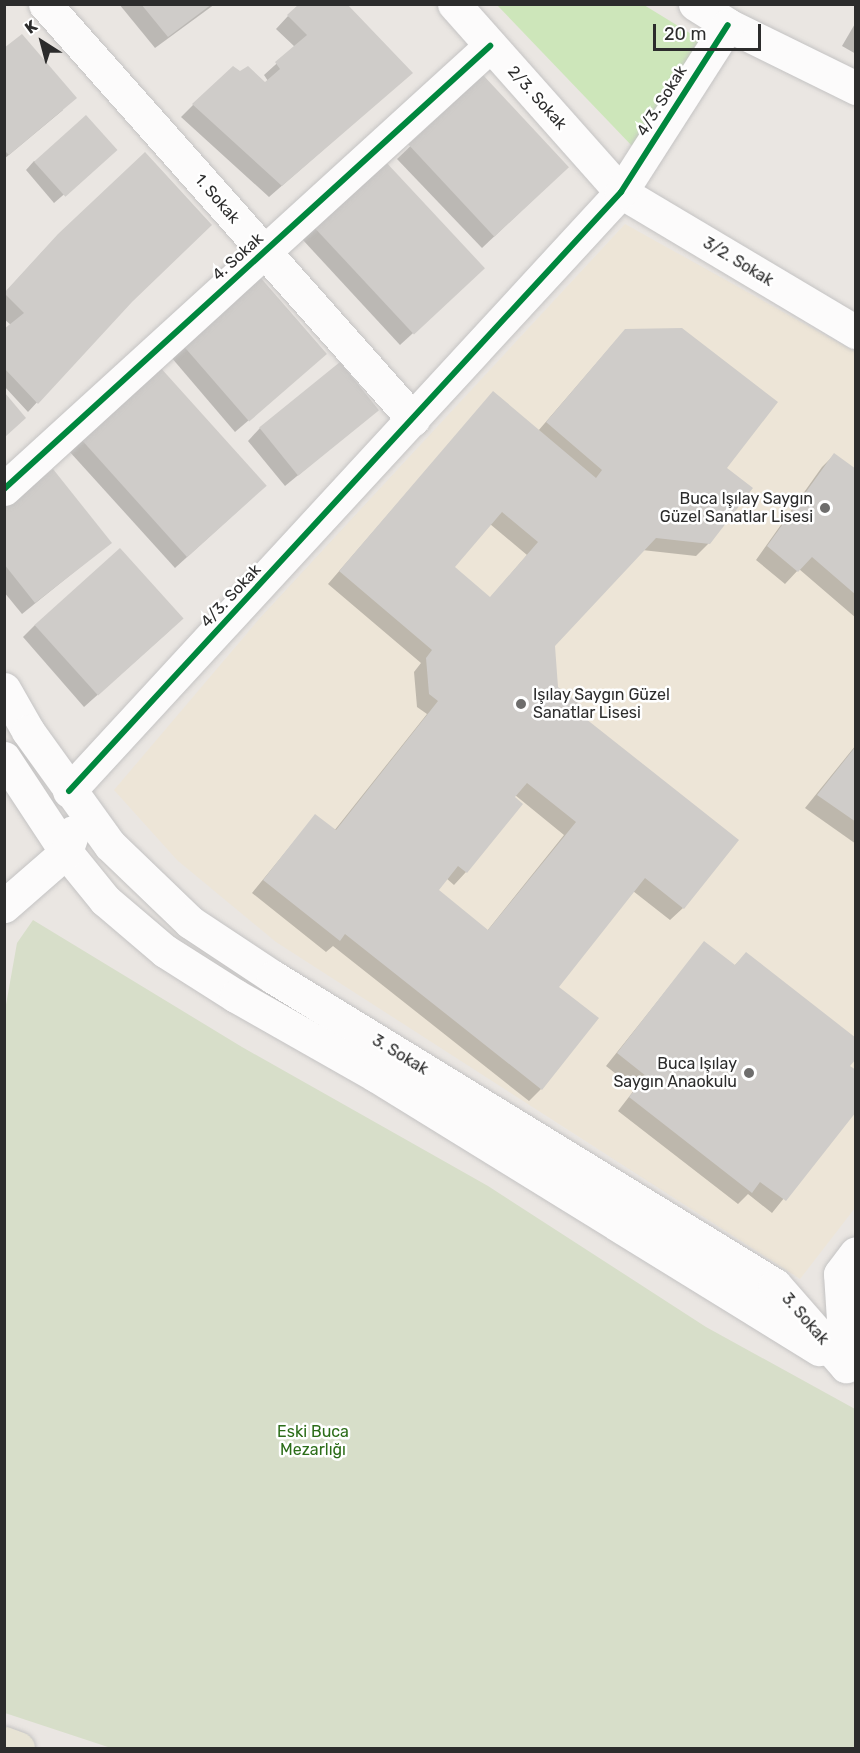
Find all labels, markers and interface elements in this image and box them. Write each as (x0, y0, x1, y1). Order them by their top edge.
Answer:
north arrow (12, 12, 72, 72)
scale bar (656, 12, 764, 50)
text: K (21, 16, 41, 38)
text: 20 m (664, 23, 706, 45)
street label: 2/3. Sokak (503, 62, 571, 134)
street label: 4/3. Sokak (633, 62, 691, 140)
street label: 1. Sokak (190, 170, 244, 228)
street label: 4. Sokak (209, 229, 267, 285)
street label: 3/2. Sokak (699, 234, 777, 290)
place label: Buca Işılay Saygın Güzel Sanatlar Lisesi (659, 489, 813, 527)
marker: Buca Işılay Saygın Güzel Sanatlar Lisesi (818, 501, 832, 515)
street label: 4/3. Sokak (197, 560, 265, 632)
place label: Işılay Saygın Güzel Sanatlar Lisesi (533, 685, 670, 723)
marker: Işılay Saygın Güzel Sanatlar Lisesi (514, 697, 528, 711)
street label: 3. Sokak (369, 1031, 431, 1079)
place label: Buca Işılay Saygın Anaokulu (613, 1054, 737, 1092)
marker: Buca Işılay Saygın Anaokulu (742, 1066, 756, 1080)
street label: 3. Sokak (777, 1289, 833, 1349)
park label: Eski Buca Mezarlığı (277, 1422, 349, 1460)

